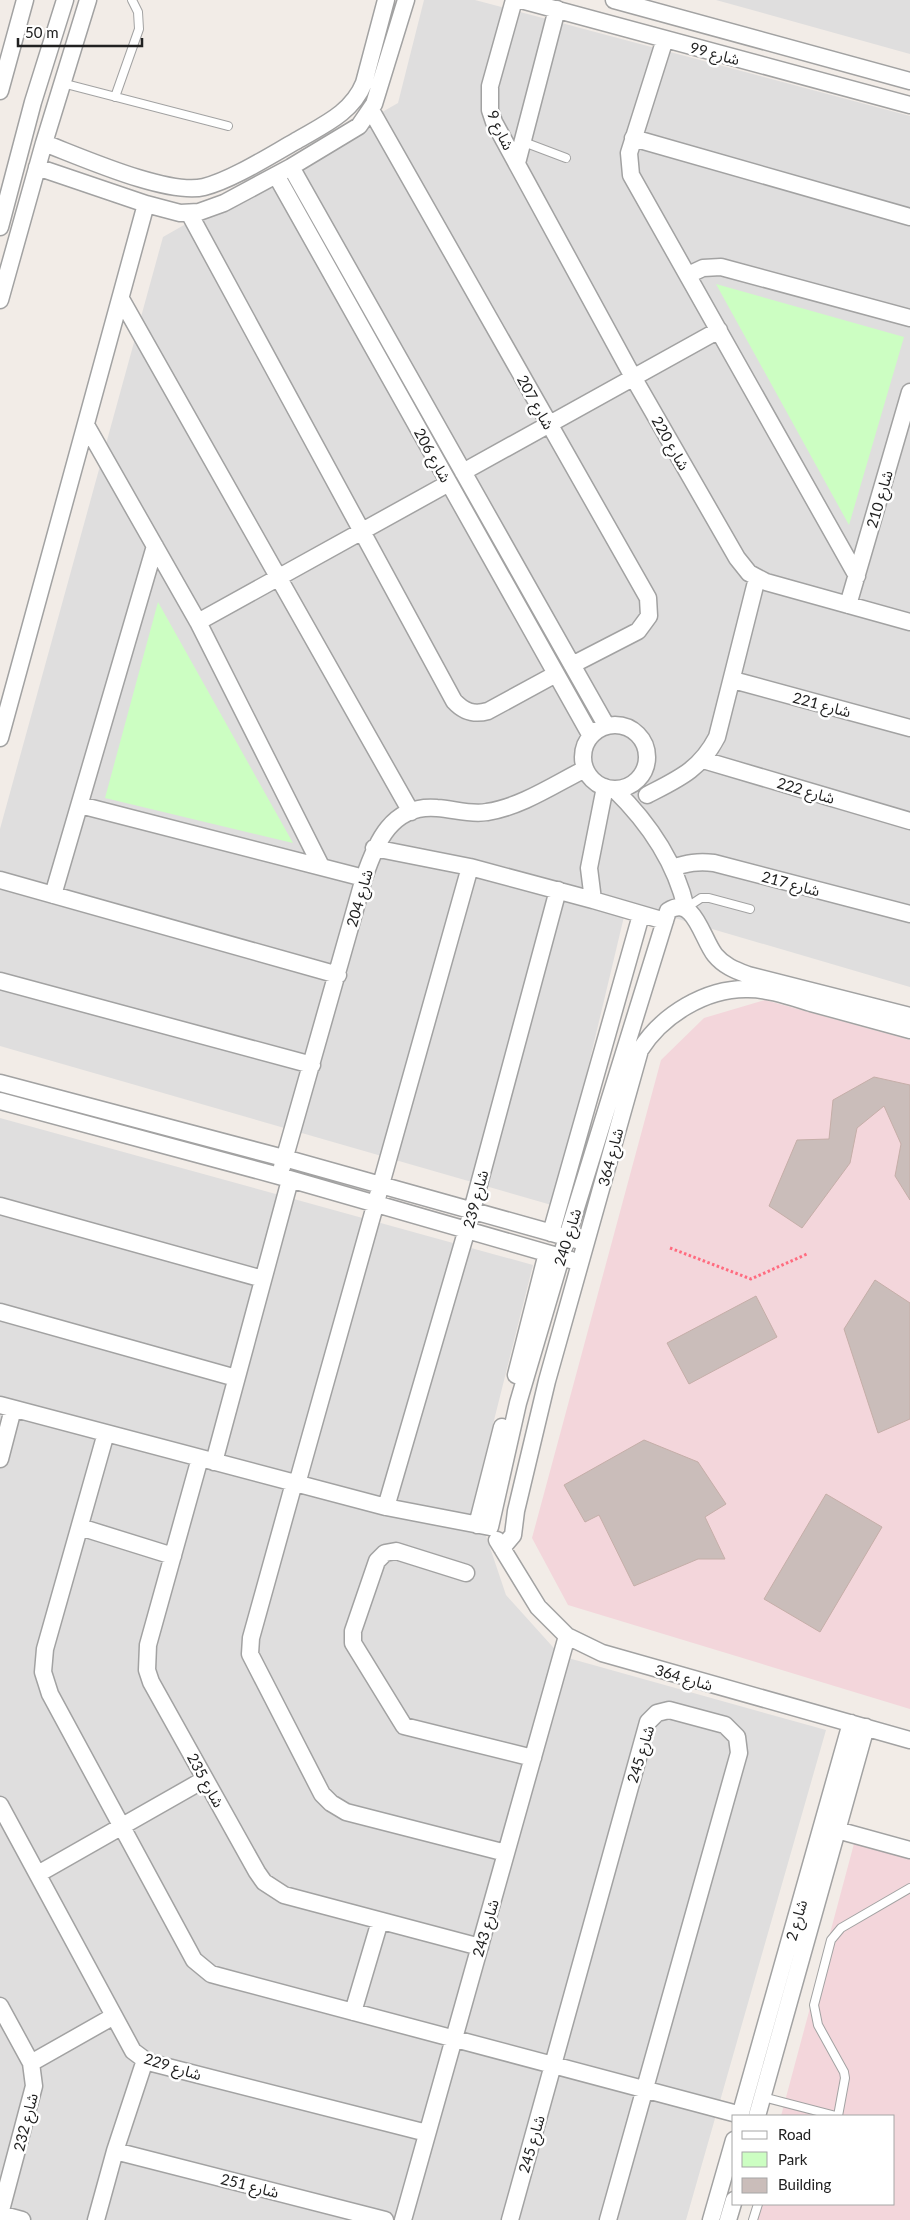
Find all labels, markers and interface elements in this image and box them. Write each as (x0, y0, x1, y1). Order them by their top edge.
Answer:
scale bar (18, 15, 141, 47)
text: 50 m (25, 23, 59, 41)
street label: شارع 99 (687, 38, 742, 72)
street label: شارع 9 (480, 107, 518, 155)
street label: شارع 207 (510, 372, 558, 434)
street label: شارع 220 (645, 413, 694, 475)
street label: شارع 206 (407, 425, 455, 487)
street label: شارع 210 (862, 468, 900, 531)
street label: شارع 221 (790, 688, 853, 724)
street label: شارع 222 (774, 773, 837, 811)
street label: شارع 204 (342, 867, 380, 930)
street label: شارع 217 (759, 867, 822, 903)
street label: شارع 364 (594, 1126, 630, 1189)
street label: شارع 239 (459, 1168, 495, 1231)
street label: شارع 240 (550, 1206, 588, 1269)
street label: شارع 364 (652, 1660, 715, 1698)
street label: شارع 245 (623, 1723, 661, 1786)
street label: شارع 235 (180, 1750, 228, 1812)
street label: شارع 243 (468, 1897, 506, 1960)
street label: شارع 2 (782, 1897, 814, 1944)
street label: شارع 229 (141, 2049, 204, 2087)
street label: شارع 232 (9, 2091, 45, 2154)
street label: شارع 245 (514, 2113, 552, 2176)
legend (732, 2115, 895, 2205)
text: Road (778, 2125, 811, 2143)
text: Park (778, 2150, 808, 2168)
street label: شارع 251 (218, 2169, 281, 2205)
text: Building (778, 2175, 831, 2193)

